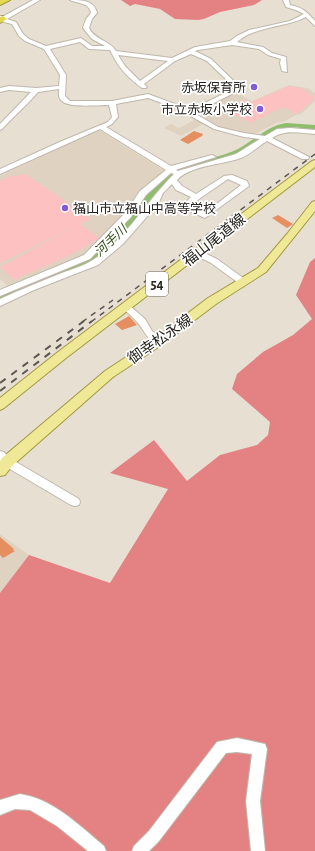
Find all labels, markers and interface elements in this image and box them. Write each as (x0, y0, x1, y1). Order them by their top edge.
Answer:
place label: 赤坂保育所 (181, 81, 246, 95)
marker: 赤坂保育所 (249, 82, 259, 92)
place label: 市立赤坂小学校 (161, 102, 252, 117)
marker: 市立赤坂小学校 (255, 104, 265, 114)
place label: 福山市立福山中高等学校 (73, 201, 216, 216)
marker: 福山市立福山中高等学校 (60, 203, 70, 213)
street label: 福山尾道線 (180, 211, 248, 269)
water label: 河手川 (92, 221, 131, 259)
road number: 54 (146, 272, 168, 296)
street label: 御幸松永線 (125, 311, 195, 367)

